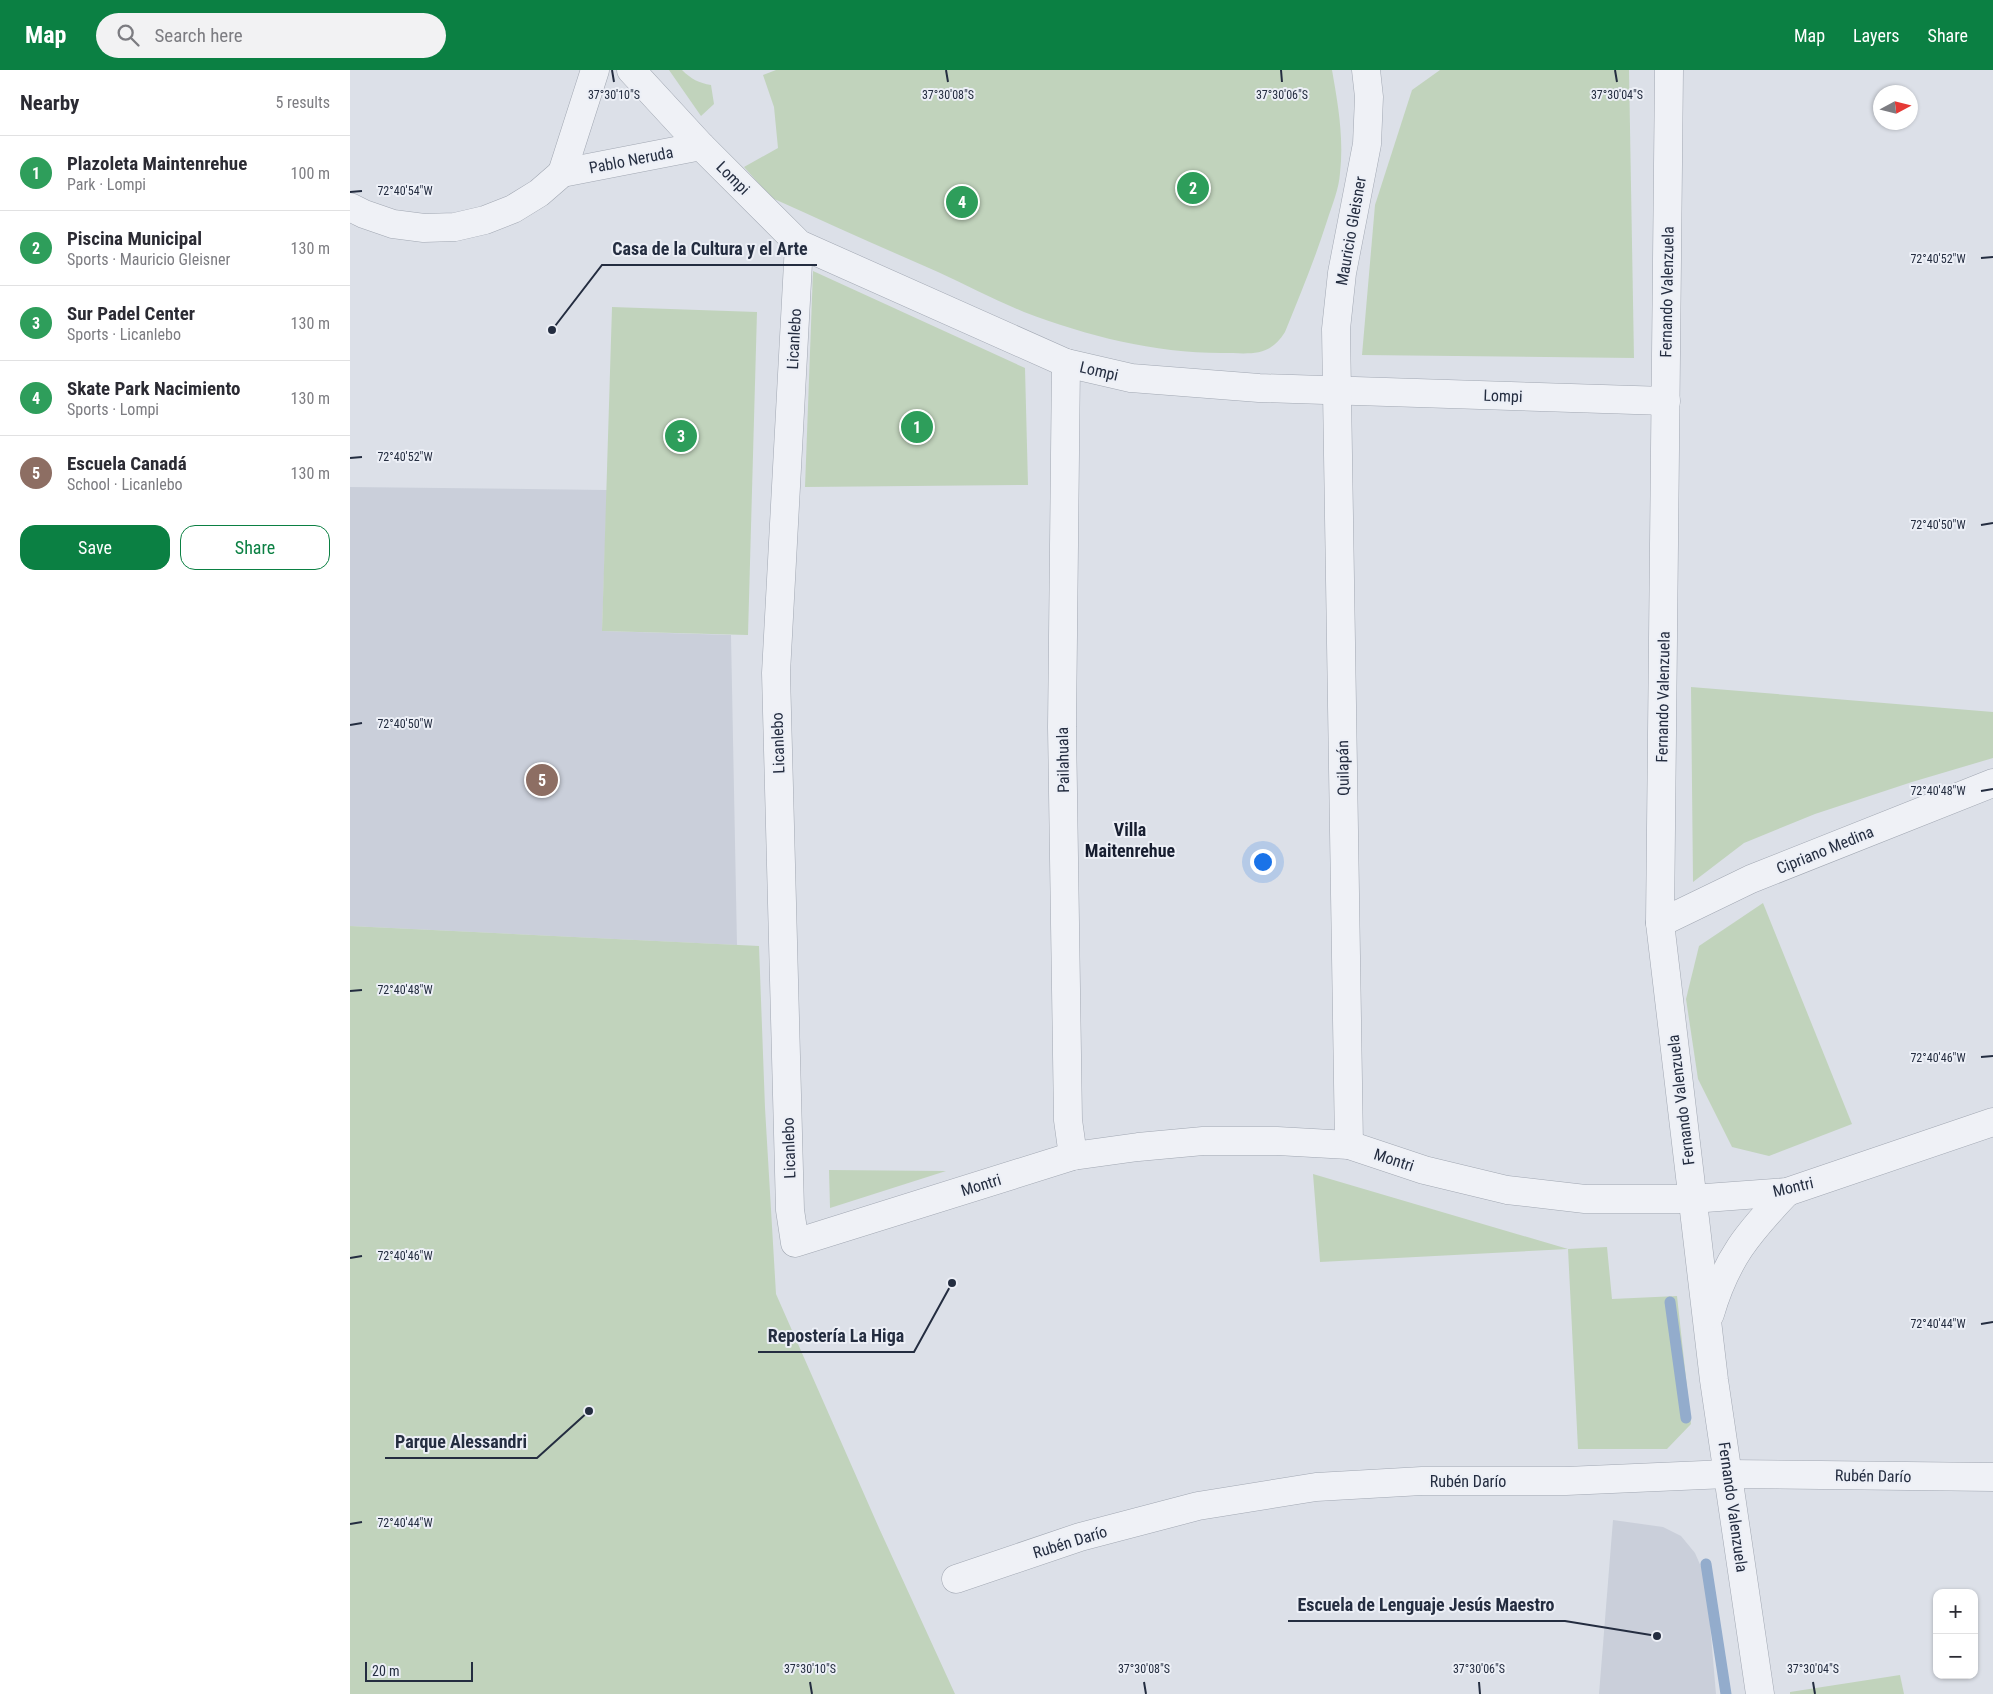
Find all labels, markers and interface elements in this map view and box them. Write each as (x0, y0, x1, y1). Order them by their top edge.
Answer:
search box (96, 13, 446, 58)
text: Map (25, 21, 66, 49)
icon: search (114, 21, 142, 49)
text: Search here (154, 24, 243, 47)
text: Map (1794, 25, 1825, 46)
text: Layers (1853, 25, 1900, 46)
text: Share (1928, 25, 1968, 46)
north arrow (1873, 85, 1918, 130)
text: 37°30'10"S (588, 88, 640, 102)
text: 37°30'08"S (922, 88, 974, 102)
text: 37°30'06"S (1256, 88, 1308, 102)
text: 37°30'04"S (1591, 88, 1643, 102)
text: Nearby (20, 91, 79, 115)
text: 5 results (275, 93, 330, 112)
street label: Pablo Neruda (587, 143, 675, 177)
text: Plazoleta Maintenrehue (67, 152, 247, 175)
street label: Lompi (712, 157, 754, 199)
text: 1 (32, 164, 40, 183)
text: 100 m (291, 164, 330, 183)
pin: 2 (1177, 169, 1209, 207)
text: Park · Lompi (67, 175, 146, 194)
street label: Mauricio Gleisner (1332, 175, 1370, 287)
pin: 4 (946, 183, 978, 221)
text: 72°40'54"W (377, 184, 433, 198)
street label: Fernando Valenzuela (1656, 226, 1678, 358)
text: Piscina Municipal (67, 227, 202, 250)
callout: Casa de la Cultura y el Arte (602, 232, 817, 265)
text: Casa de la Cultura y el Arte (612, 238, 808, 259)
text: 2 (32, 239, 40, 258)
text: 130 m (291, 239, 330, 258)
text: Sports · Mauricio Gleisner (67, 250, 230, 269)
text: 72°40'52"W (1910, 252, 1966, 266)
text: Sur Padel Center (67, 302, 195, 325)
street label: Licanlebo (783, 308, 805, 370)
text: 3 (32, 314, 40, 333)
text: 130 m (291, 314, 330, 333)
text: Sports · Licanlebo (67, 325, 181, 344)
street label: Lompi (1078, 357, 1120, 385)
text: Skate Park Nacimiento (67, 377, 240, 400)
street label: Lompi (1483, 386, 1523, 406)
text: 4 (32, 389, 40, 408)
text: 130 m (291, 389, 330, 408)
text: Sports · Lompi (67, 400, 159, 419)
pin: 1 (901, 408, 933, 446)
pin: 3 (665, 417, 697, 455)
text: 72°40'52"W (377, 450, 433, 464)
text: Escuela Canadá (67, 452, 187, 475)
text: 5 (32, 464, 40, 483)
text: 130 m (291, 464, 330, 483)
text: School · Licanlebo (67, 475, 183, 494)
text: 72°40'50"W (1910, 518, 1966, 532)
button: Save (20, 525, 170, 570)
button: Share (180, 525, 330, 570)
street label: Fernando Valenzuela (1652, 631, 1674, 763)
street label: Licanlebo (767, 712, 789, 774)
text: 72°40'50"W (377, 717, 433, 731)
street label: Pailahuala (1053, 727, 1073, 793)
street label: Quilapán (1333, 740, 1353, 796)
pin: 5 (526, 761, 558, 799)
text: 72°40'48"W (1910, 784, 1966, 798)
district label: Villa Maitenrehue (1085, 819, 1176, 861)
street label: Cipriano Medina (1774, 822, 1876, 878)
your location (1250, 849, 1276, 875)
text: 72°40'48"W (377, 983, 433, 997)
street label: Fernando Valenzuela (1664, 1034, 1698, 1166)
text: 72°40'46"W (1910, 1051, 1966, 1065)
street label: Licanlebo (778, 1117, 800, 1179)
street label: Montri (1371, 1145, 1417, 1175)
street label: Montri (959, 1170, 1003, 1200)
street label: Montri (1771, 1173, 1815, 1201)
text: 72°40'46"W (377, 1249, 433, 1263)
text: 72°40'44"W (1910, 1317, 1966, 1331)
callout: Repostería La Higa (758, 1319, 914, 1352)
text: Repostería La Higa (768, 1325, 904, 1346)
callout: Parque Alessandri (385, 1425, 537, 1458)
text: Parque Alessandri (395, 1431, 527, 1452)
street label: Fernando Valenzuela (1714, 1441, 1752, 1573)
street label: Rubén Darío (1835, 1466, 1911, 1486)
street label: Rubén Darío (1430, 1472, 1506, 1491)
text: 72°40'44"W (377, 1516, 433, 1530)
street label: Rubén Darío (1031, 1522, 1109, 1562)
callout: Escuela de Lenguaje Jesús Maestro (1288, 1588, 1565, 1621)
map controls (1933, 1589, 1978, 1679)
button: + (1933, 1589, 1978, 1634)
text: Escuela de Lenguaje Jesús Maestro (1297, 1594, 1555, 1615)
button: − (1933, 1634, 1978, 1679)
scale bar (365, 1659, 472, 1682)
text: 37°30'10"S (784, 1662, 836, 1676)
text: 37°30'08"S (1118, 1662, 1170, 1676)
text: 37°30'06"S (1453, 1662, 1505, 1676)
text: 37°30'04"S (1787, 1662, 1839, 1676)
text: 20 m (372, 1663, 400, 1679)

